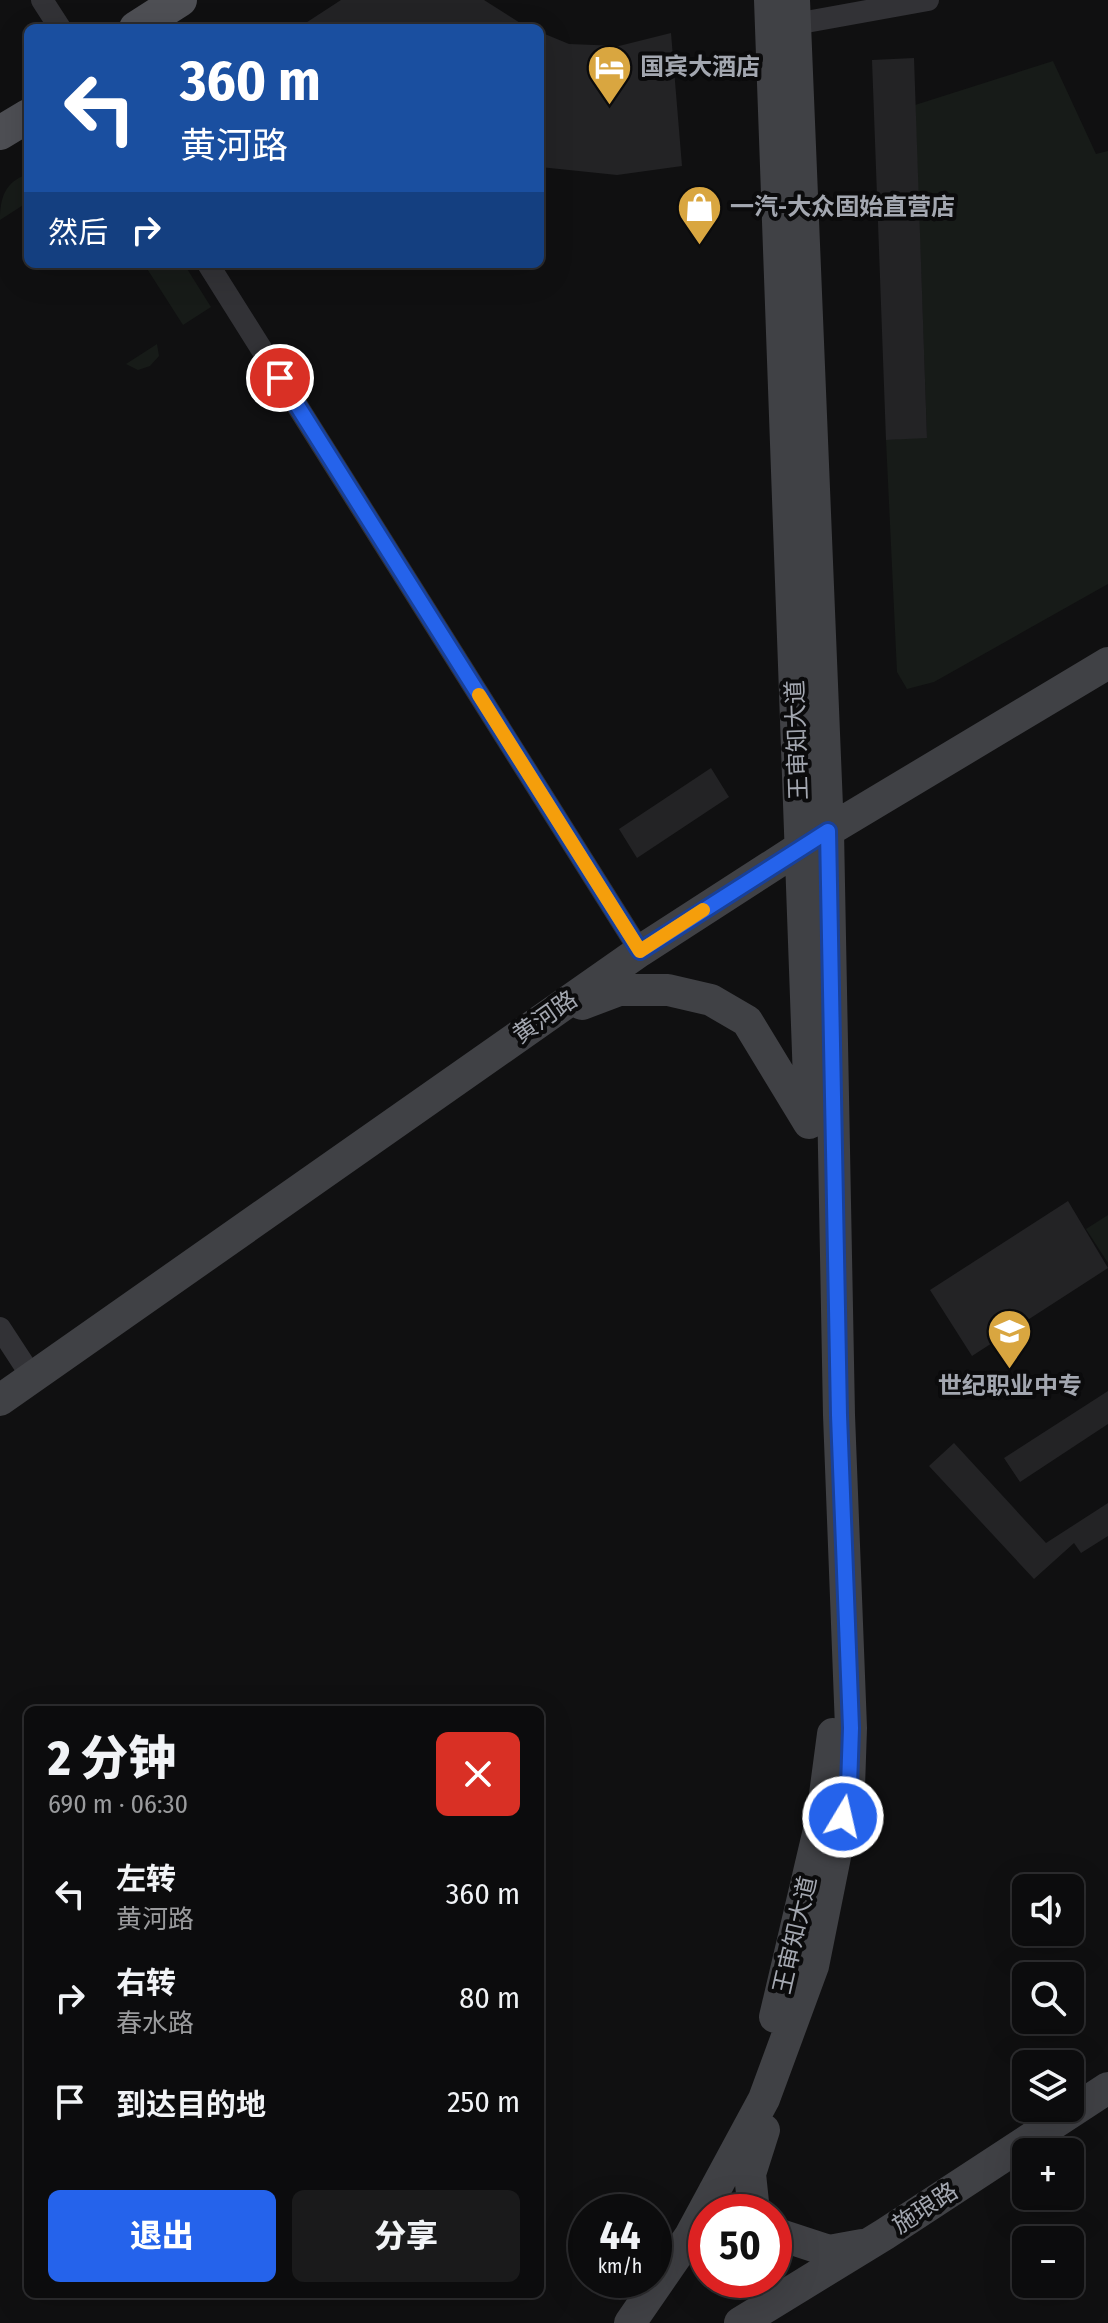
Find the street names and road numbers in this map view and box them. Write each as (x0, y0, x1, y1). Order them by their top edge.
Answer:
street label: 王审知大道 (781, 680, 813, 800)
street label: 黄河路 (507, 985, 583, 1049)
street label: 王审知大道 (768, 1873, 822, 1997)
street label: 施琅路 (887, 2177, 963, 2239)

